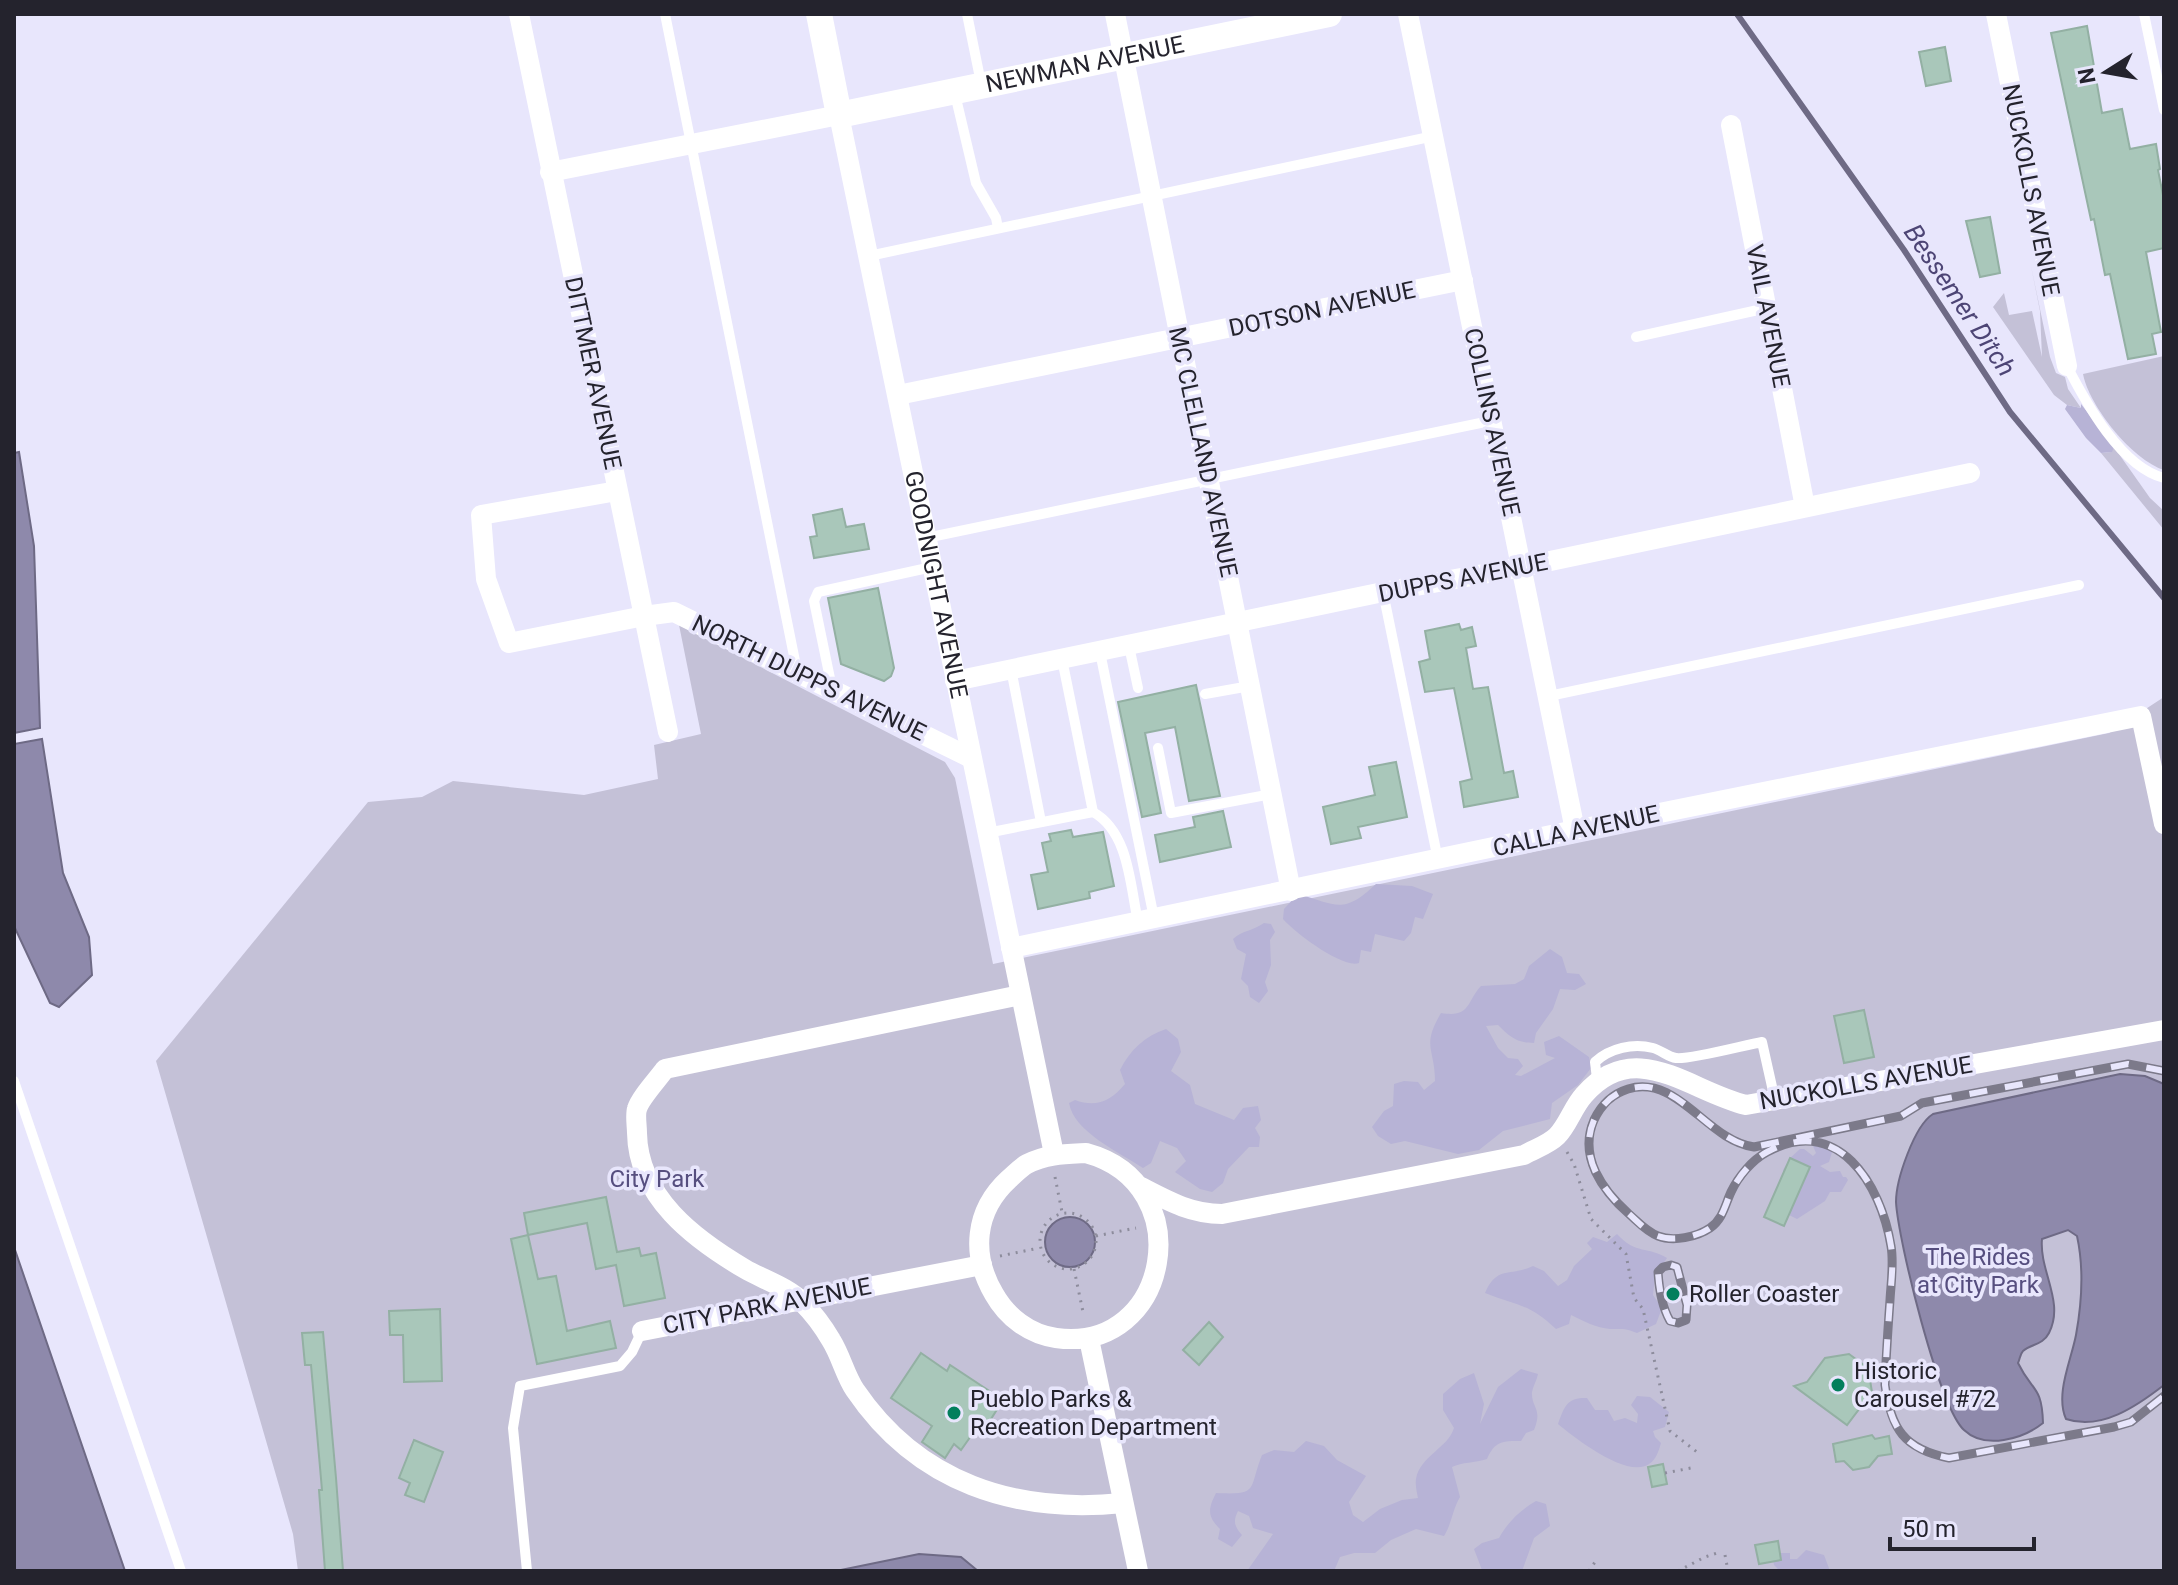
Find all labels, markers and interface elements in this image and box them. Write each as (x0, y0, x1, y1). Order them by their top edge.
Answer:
street label: NEWMAN AVENUE (983, 30, 1187, 98)
north arrow (2066, 32, 2146, 112)
text: N (2073, 66, 2101, 86)
street label: NUCKOLLS AVENUE (1997, 82, 2065, 298)
water label: Bessemer Ditch (1898, 218, 2022, 382)
street label: VAIL AVENUE (1740, 242, 1796, 390)
street label: DITTMER AVENUE (559, 274, 627, 472)
street label: DOTSON AVENUE (1226, 276, 1418, 342)
street label: MC CLELLAND AVENUE (1163, 324, 1243, 580)
street label: COLLINS AVENUE (1458, 325, 1526, 519)
street label: GOODNIGHT AVENUE (899, 468, 973, 701)
street label: DUPPS AVENUE (1376, 548, 1550, 608)
street label: NORTH DUPPS AVENUE (688, 609, 930, 747)
street label: CALLA AVENUE (1491, 800, 1661, 862)
street label: NUCKOLLS AVENUE (1757, 1051, 1975, 1115)
park label: City Park (610, 1165, 705, 1193)
park label: The Rides at City Park (1917, 1243, 2040, 1299)
street label: CITY PARK AVENUE (660, 1272, 874, 1340)
place label: Roller Coaster (1689, 1280, 1839, 1308)
marker: Roller Coaster (1664, 1285, 1682, 1303)
place label: Historic Carousel #72 (1854, 1357, 1996, 1413)
marker: Historic Carousel #72 (1829, 1376, 1847, 1394)
place label: Pueblo Parks & Recreation Department (970, 1385, 1217, 1441)
marker: Pueblo Parks & Recreation Department (945, 1404, 963, 1422)
scale bar (1890, 1501, 2034, 1551)
text: 50 m (1902, 1515, 1956, 1543)

